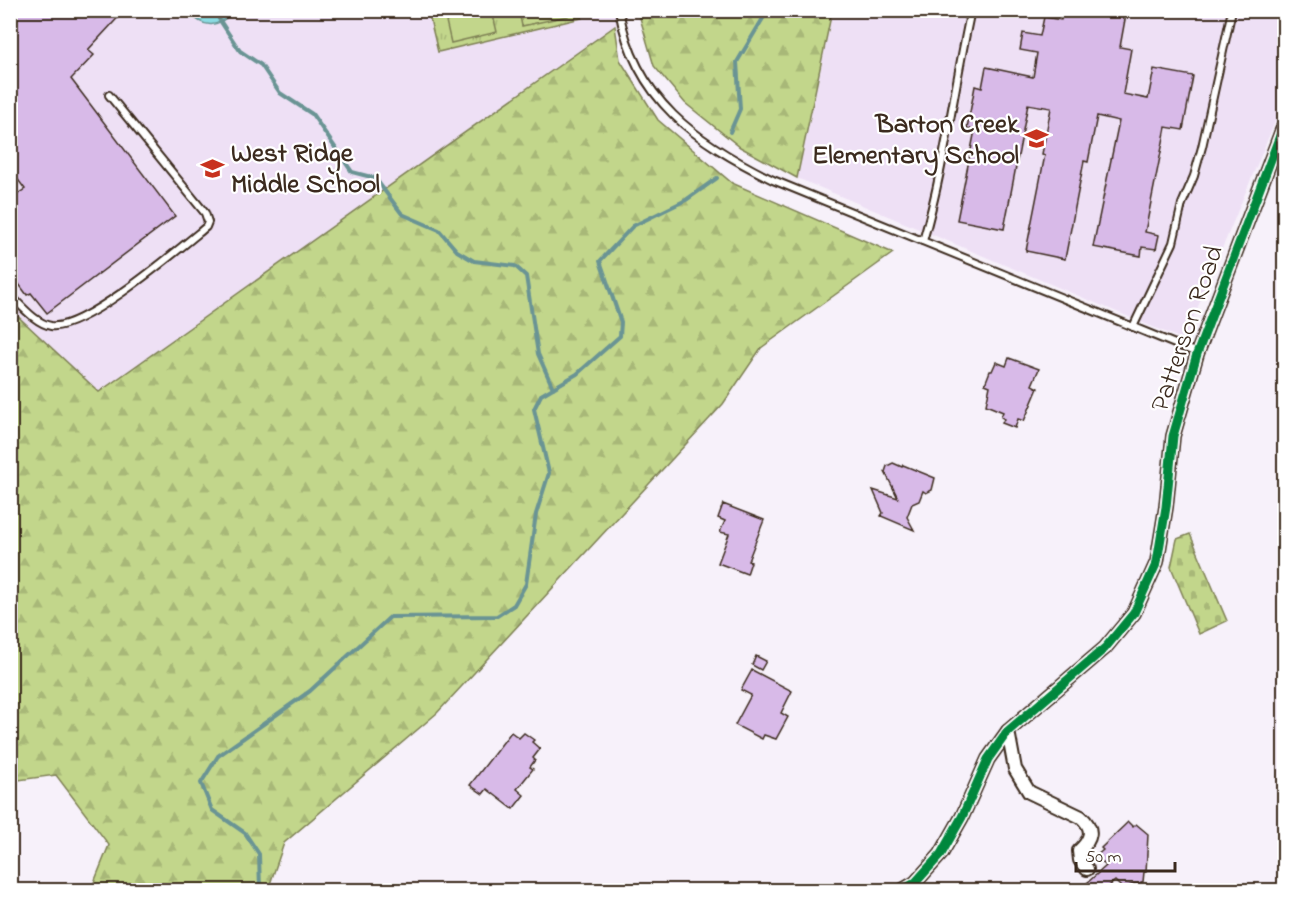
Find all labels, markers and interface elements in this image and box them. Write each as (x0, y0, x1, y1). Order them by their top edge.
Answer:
place label: Barton Creek Elementary School (812, 106, 1020, 176)
school or university icon: Barton Creek Elementary School (1024, 126, 1050, 152)
place label: West Ridge Middle School (231, 135, 380, 205)
school or university icon: West Ridge Middle School (200, 155, 226, 181)
street label: Patterson Road (1142, 240, 1235, 417)
scale bar (1076, 835, 1175, 873)
text: 50 m (1085, 845, 1122, 871)

